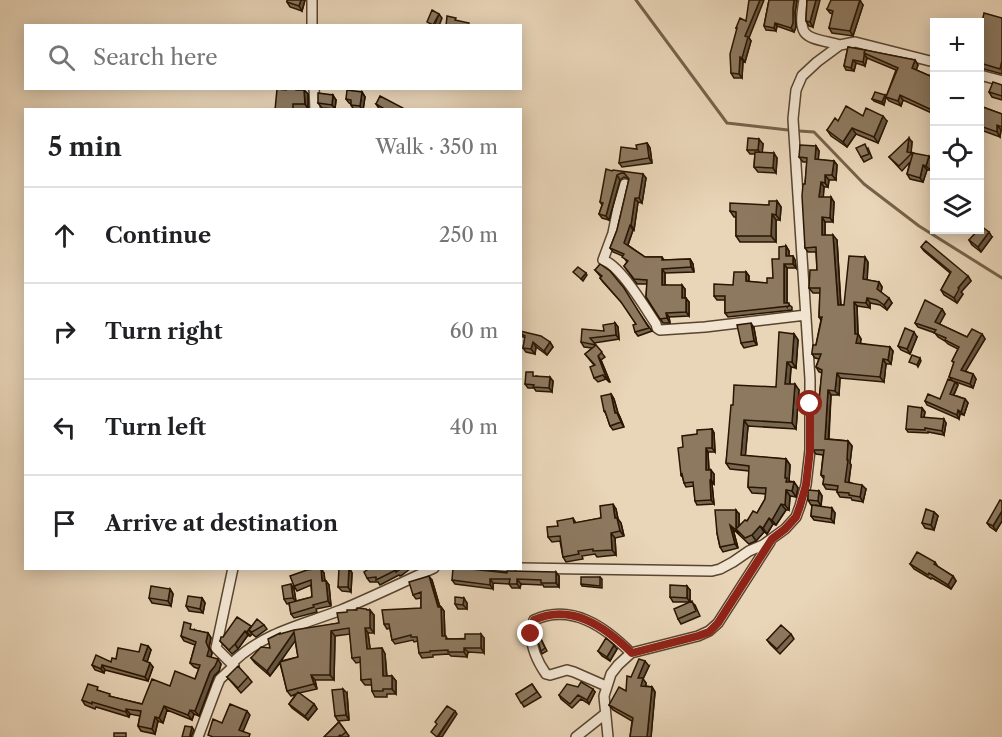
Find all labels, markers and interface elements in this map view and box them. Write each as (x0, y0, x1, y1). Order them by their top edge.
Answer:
map controls (930, 18, 984, 234)
button: + (930, 18, 984, 72)
search box (24, 24, 522, 90)
icon: search (45, 41, 78, 74)
text: Search here (93, 44, 218, 71)
button: − (930, 72, 984, 126)
button: locate (930, 126, 984, 180)
text: 5 min (48, 131, 122, 163)
text: Walk · 350 m (375, 135, 498, 159)
button: layers (930, 180, 984, 234)
icon: ahead (48, 219, 81, 252)
text: Continue (105, 222, 211, 249)
text: 250 m (439, 223, 498, 247)
icon: right (48, 315, 81, 348)
text: Turn right (105, 318, 223, 345)
text: 60 m (450, 319, 498, 343)
route start (796, 390, 822, 416)
icon: left (48, 411, 81, 444)
text: Turn left (105, 414, 206, 441)
text: 40 m (450, 415, 498, 439)
icon: arrive (48, 507, 81, 540)
text: Arrive at destination (105, 510, 338, 537)
route end (517, 620, 543, 646)

